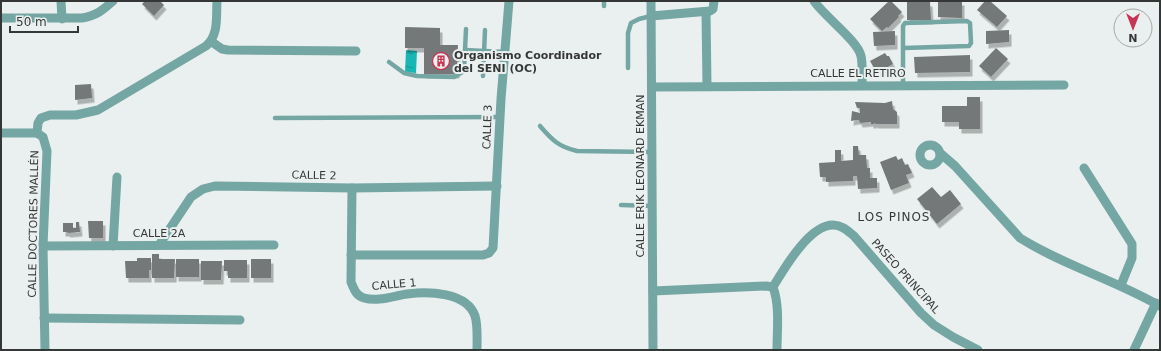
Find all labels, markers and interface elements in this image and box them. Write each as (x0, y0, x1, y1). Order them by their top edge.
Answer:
scale bar (10, 8, 78, 34)
north arrow (1113, 8, 1153, 48)
text: 50 m (16, 15, 47, 29)
text: N (1128, 31, 1138, 44)
place label: Organismo Coordinador del SENI (OC) (454, 49, 602, 75)
building icon: Organismo Coordinador del SENI (OC) (431, 51, 451, 71)
street label: CALLE EL RETIRO (810, 67, 906, 80)
street label: CALLE ERIK LEONARD EKMAN (634, 95, 647, 257)
street label: CALLE 3 (480, 104, 495, 150)
street label: CALLE DOCTORES MALLÉN (26, 150, 41, 298)
street label: CALLE 2 (291, 169, 337, 182)
district label: LOS PINOS (858, 210, 930, 224)
street label: CALLE 2A (133, 227, 186, 240)
street label: PASEO PRINCIPAL (869, 236, 943, 317)
street label: CALLE 1 (371, 276, 417, 293)

